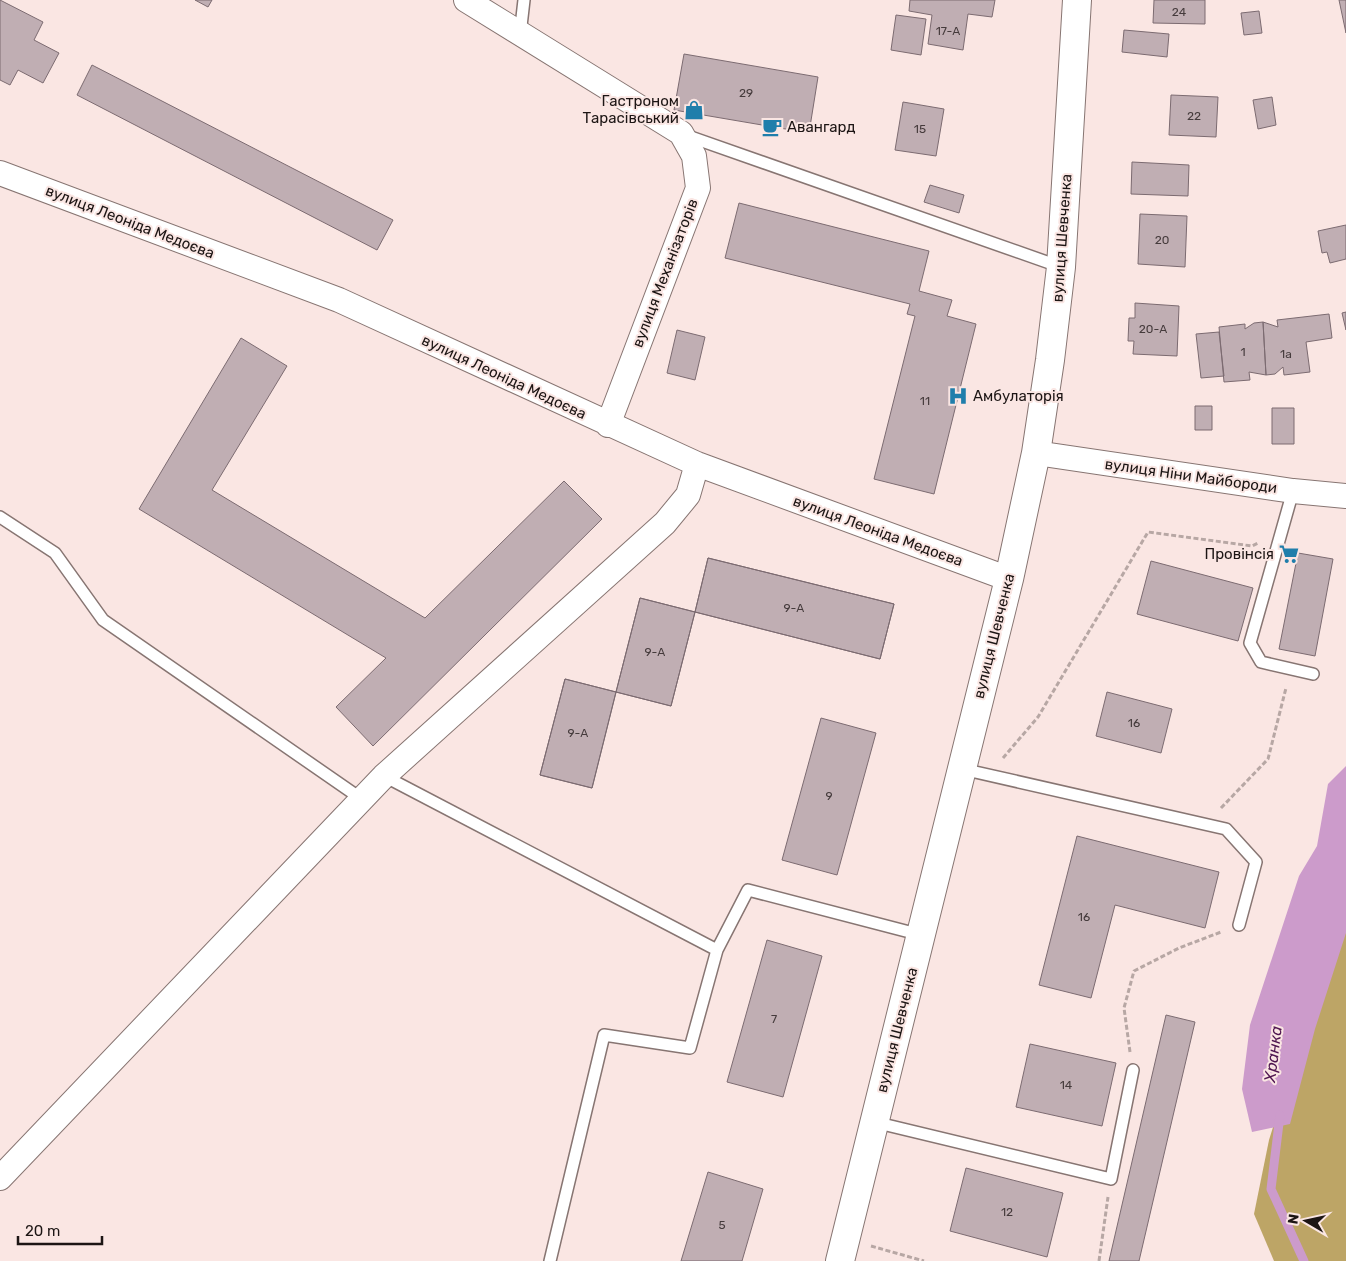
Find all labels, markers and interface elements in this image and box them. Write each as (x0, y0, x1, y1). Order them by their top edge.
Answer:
house number: 24 (1172, 5, 1187, 19)
house number: 17-А (936, 24, 960, 38)
house number: 29 (739, 86, 753, 100)
place label: Гастроном Тарасівський (582, 92, 679, 127)
shop icon: Гастроном Тарасівський (683, 99, 705, 121)
house number: 22 (1187, 109, 1201, 123)
cafe icon: Авангард (761, 116, 783, 138)
place label: Авангард (787, 118, 856, 136)
house number: 15 (914, 122, 926, 136)
street label: вулиця Шевченка (1049, 173, 1075, 303)
street label: вулиця Леоніда Медоєва (43, 181, 217, 263)
street label: вулиця Механізаторів (628, 196, 702, 350)
house number: 20 (1155, 233, 1169, 247)
house number: 20-А (1139, 322, 1167, 336)
street label: вулиця Леоніда Медоєва (419, 331, 589, 423)
house number: 1 (1240, 345, 1246, 359)
house number: 1а (1280, 347, 1292, 361)
hospital icon: Амбулаторія (947, 385, 969, 407)
place label: Амбулаторія (973, 387, 1064, 405)
house number: 11 (920, 394, 930, 408)
street label: вулиця Ніни Майбороди (1104, 455, 1278, 497)
street label: вулиця Леоніда Медоєва (791, 492, 965, 570)
supermarket icon: Провінсія (1278, 543, 1300, 565)
place label: Провінсія (1204, 545, 1274, 563)
street label: вулиця Шевченка (970, 572, 1018, 700)
house number: 9-А (784, 601, 804, 615)
house number: 9-А (645, 645, 665, 659)
house number: 16 (1128, 716, 1140, 730)
house number: 9-А (568, 726, 588, 740)
house number: 9 (825, 789, 833, 803)
house number: 16 (1078, 910, 1090, 924)
street label: вулиця Шевченка (873, 966, 921, 1094)
house number: 7 (771, 1012, 777, 1026)
water label: Хранка (1260, 1025, 1286, 1084)
house number: 14 (1060, 1078, 1073, 1092)
north arrow (1281, 1196, 1331, 1246)
house number: 12 (1001, 1205, 1013, 1219)
text: N (1284, 1213, 1303, 1225)
scale bar (18, 1214, 101, 1246)
house number: 5 (718, 1218, 726, 1232)
text: 20 m (25, 1222, 60, 1240)

